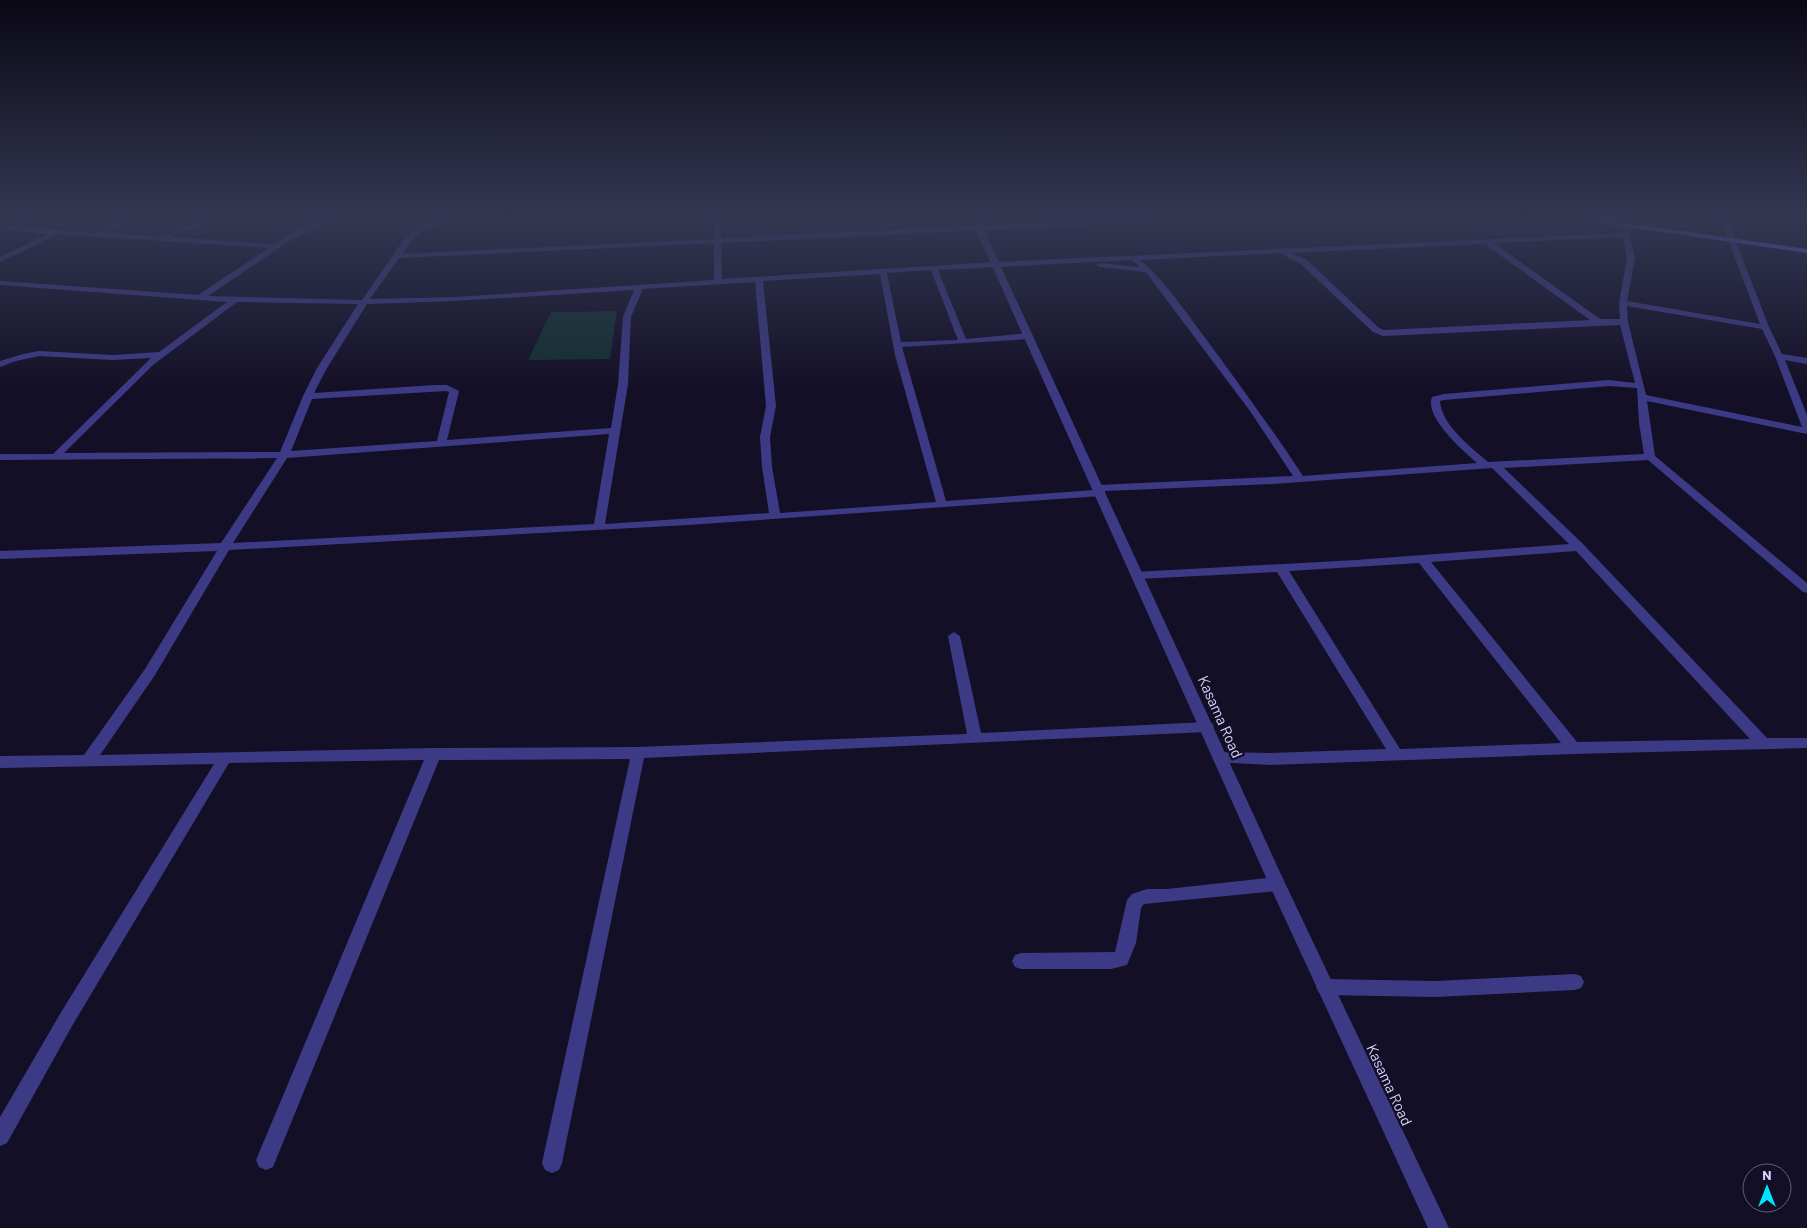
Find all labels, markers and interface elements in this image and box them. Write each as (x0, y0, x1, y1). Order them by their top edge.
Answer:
street label: Kasama Road (1195, 673, 1247, 760)
street label: Kasama Road (1363, 1041, 1417, 1128)
north arrow (1742, 1163, 1792, 1213)
text: N (1762, 1166, 1772, 1183)

